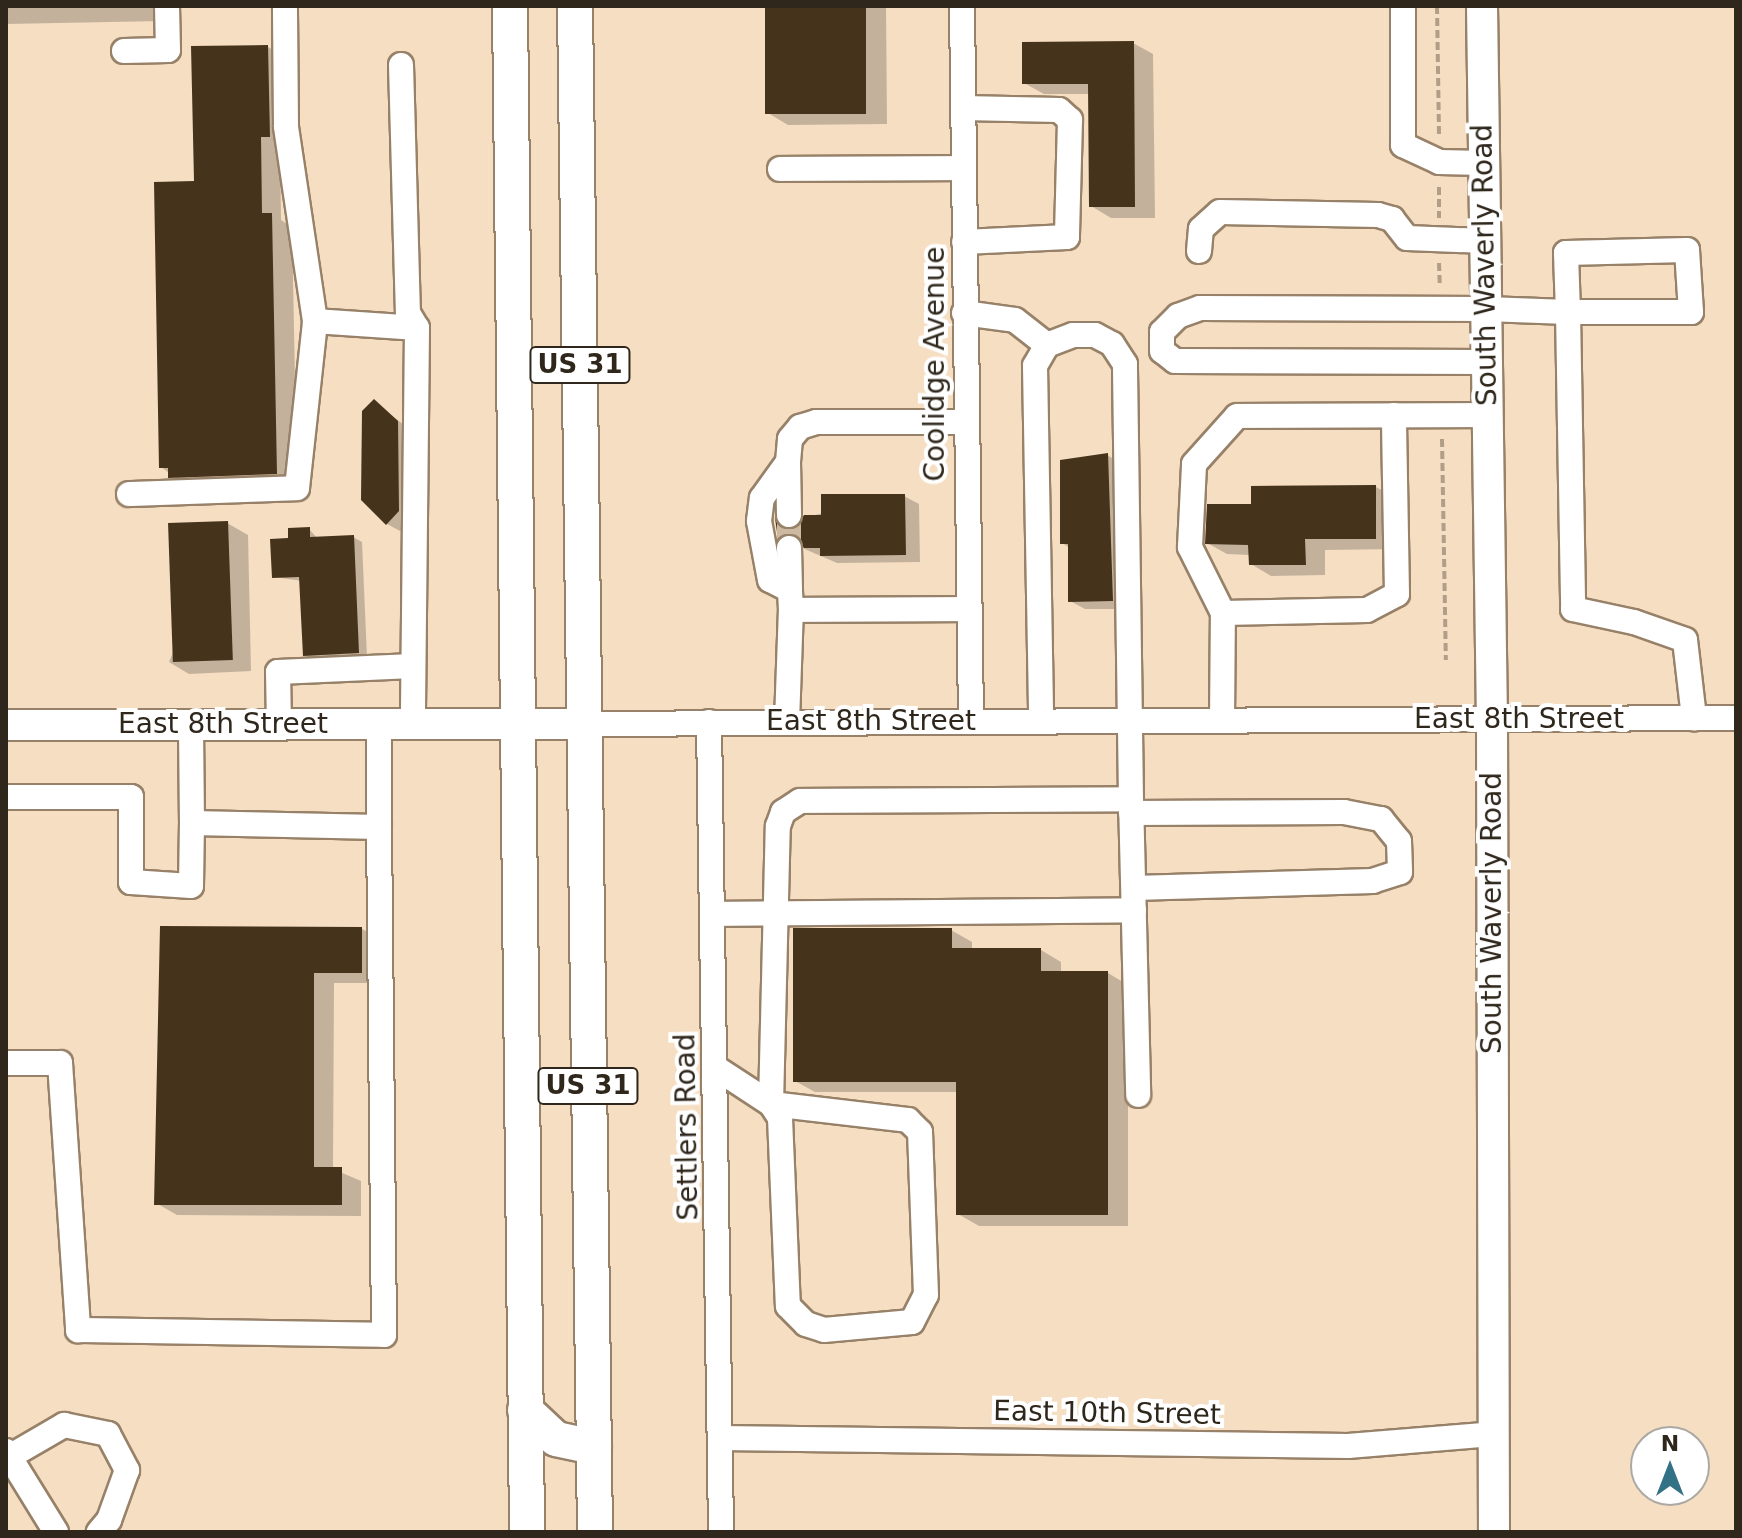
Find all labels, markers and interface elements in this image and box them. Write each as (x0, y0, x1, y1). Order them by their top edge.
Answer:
street label: South Waverly Road (1466, 124, 1504, 406)
street label: Coolidge Avenue (918, 246, 952, 482)
road number: US 31 (528, 343, 632, 387)
street label: East 8th Street (1414, 702, 1624, 736)
street label: East 8th Street (766, 704, 976, 738)
street label: East 8th Street (118, 707, 328, 741)
street label: South Waverly Road (1475, 772, 1509, 1054)
street label: Settlers Road (669, 1033, 705, 1221)
road number: US 31 (536, 1064, 640, 1108)
street label: East 10th Street (993, 1394, 1221, 1432)
north arrow (1630, 1426, 1710, 1506)
text: N (1661, 1431, 1679, 1456)

